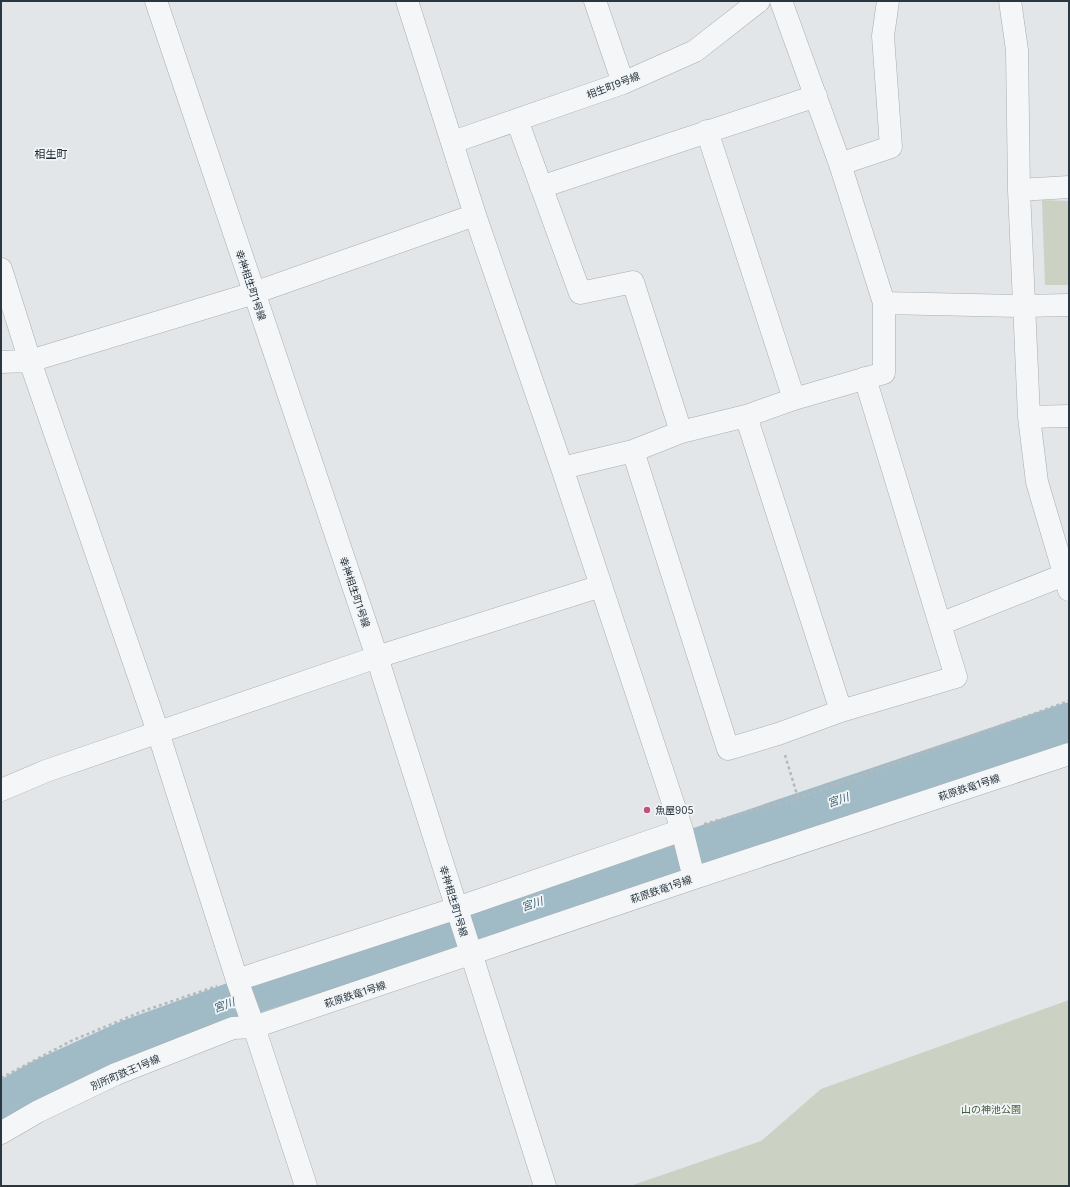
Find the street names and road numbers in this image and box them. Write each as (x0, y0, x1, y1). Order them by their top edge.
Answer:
street label: 相生町9号線 (585, 69, 641, 101)
street label: 幸神相生町1号線 (233, 248, 269, 322)
street label: 幸神相生町1号線 (337, 555, 373, 629)
street label: 萩原鉄竜1号線 (937, 771, 1001, 803)
street label: 幸神相生町1号線 (437, 864, 471, 938)
street label: 萩原鉄竜1号線 (629, 873, 693, 905)
street label: 萩原鉄竜1号線 (323, 978, 387, 1010)
street label: 別所町鉄王1号線 (89, 1052, 161, 1092)

